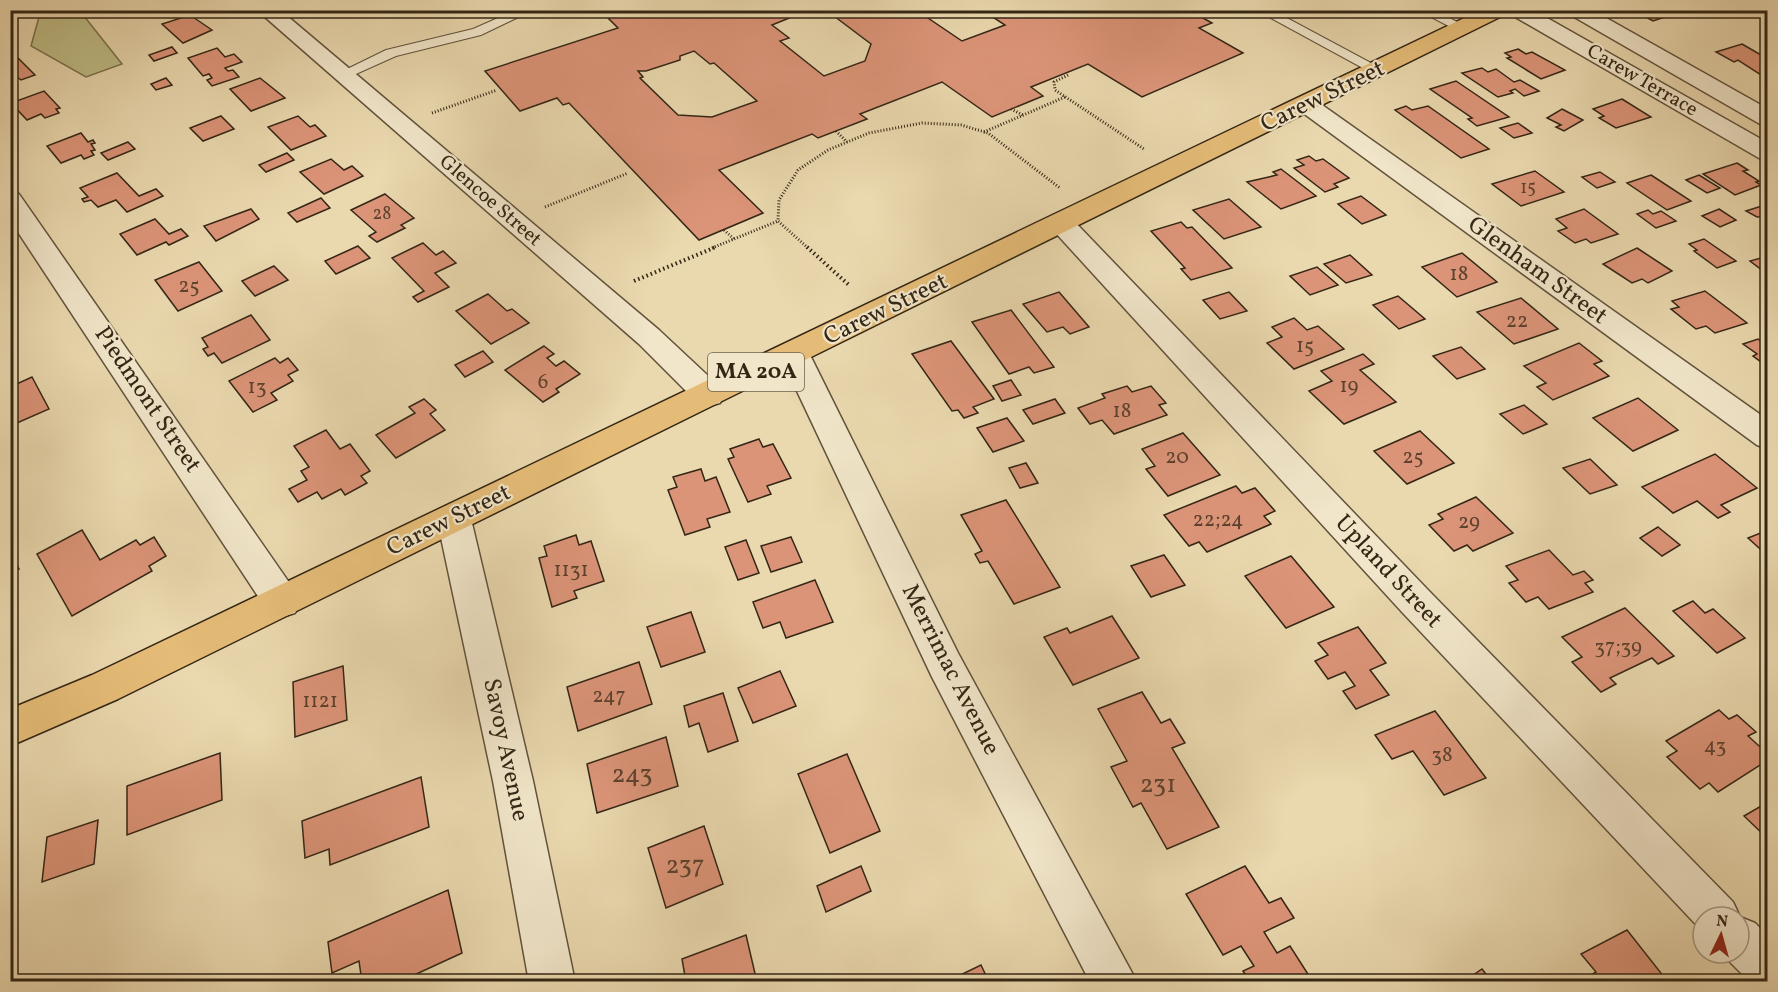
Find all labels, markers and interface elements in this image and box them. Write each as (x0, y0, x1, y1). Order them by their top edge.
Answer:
street label: Carew Terrace (1581, 38, 1703, 124)
street label: Carew Street (1255, 52, 1391, 142)
street label: Glencoe Street (433, 149, 547, 253)
house number: 15 (1520, 176, 1536, 201)
house number: 28 (373, 202, 391, 227)
street label: Glenham Street (1460, 209, 1614, 333)
house number: 18 (1450, 260, 1468, 289)
street label: Carew Street (818, 265, 954, 355)
house number: 25 (178, 272, 200, 301)
house number: 22 (1506, 307, 1528, 336)
street label: Piedmont Street (85, 320, 209, 480)
house number: 15 (1296, 332, 1314, 361)
road number: MA 20A (708, 353, 804, 391)
house number: 6 (538, 368, 548, 397)
house number: 19 (1339, 372, 1359, 401)
house number: 13 (248, 373, 266, 402)
house number: 18 (1113, 397, 1131, 426)
house number: 20 (1165, 443, 1189, 472)
house number: 25 (1402, 443, 1424, 472)
street label: Carew Street (381, 476, 517, 566)
house number: 22;24 (1192, 506, 1244, 535)
street label: Upland Street (1326, 508, 1450, 636)
house number: 29 (1458, 508, 1480, 537)
house number: 1131 (553, 556, 589, 585)
street label: Merrimac Avenue (892, 579, 1008, 761)
house number: 37;39 (1594, 633, 1642, 662)
street label: Savoy Avenue (473, 676, 537, 824)
house number: 247 (592, 682, 626, 711)
house number: 1121 (302, 687, 338, 716)
house number: 43 (1704, 732, 1726, 761)
house number: 38 (1431, 741, 1453, 770)
house number: 243 (611, 757, 653, 793)
house number: 231 (1140, 767, 1176, 803)
house number: 237 (665, 848, 705, 884)
north arrow (1691, 905, 1751, 965)
text: N (1715, 911, 1729, 934)

